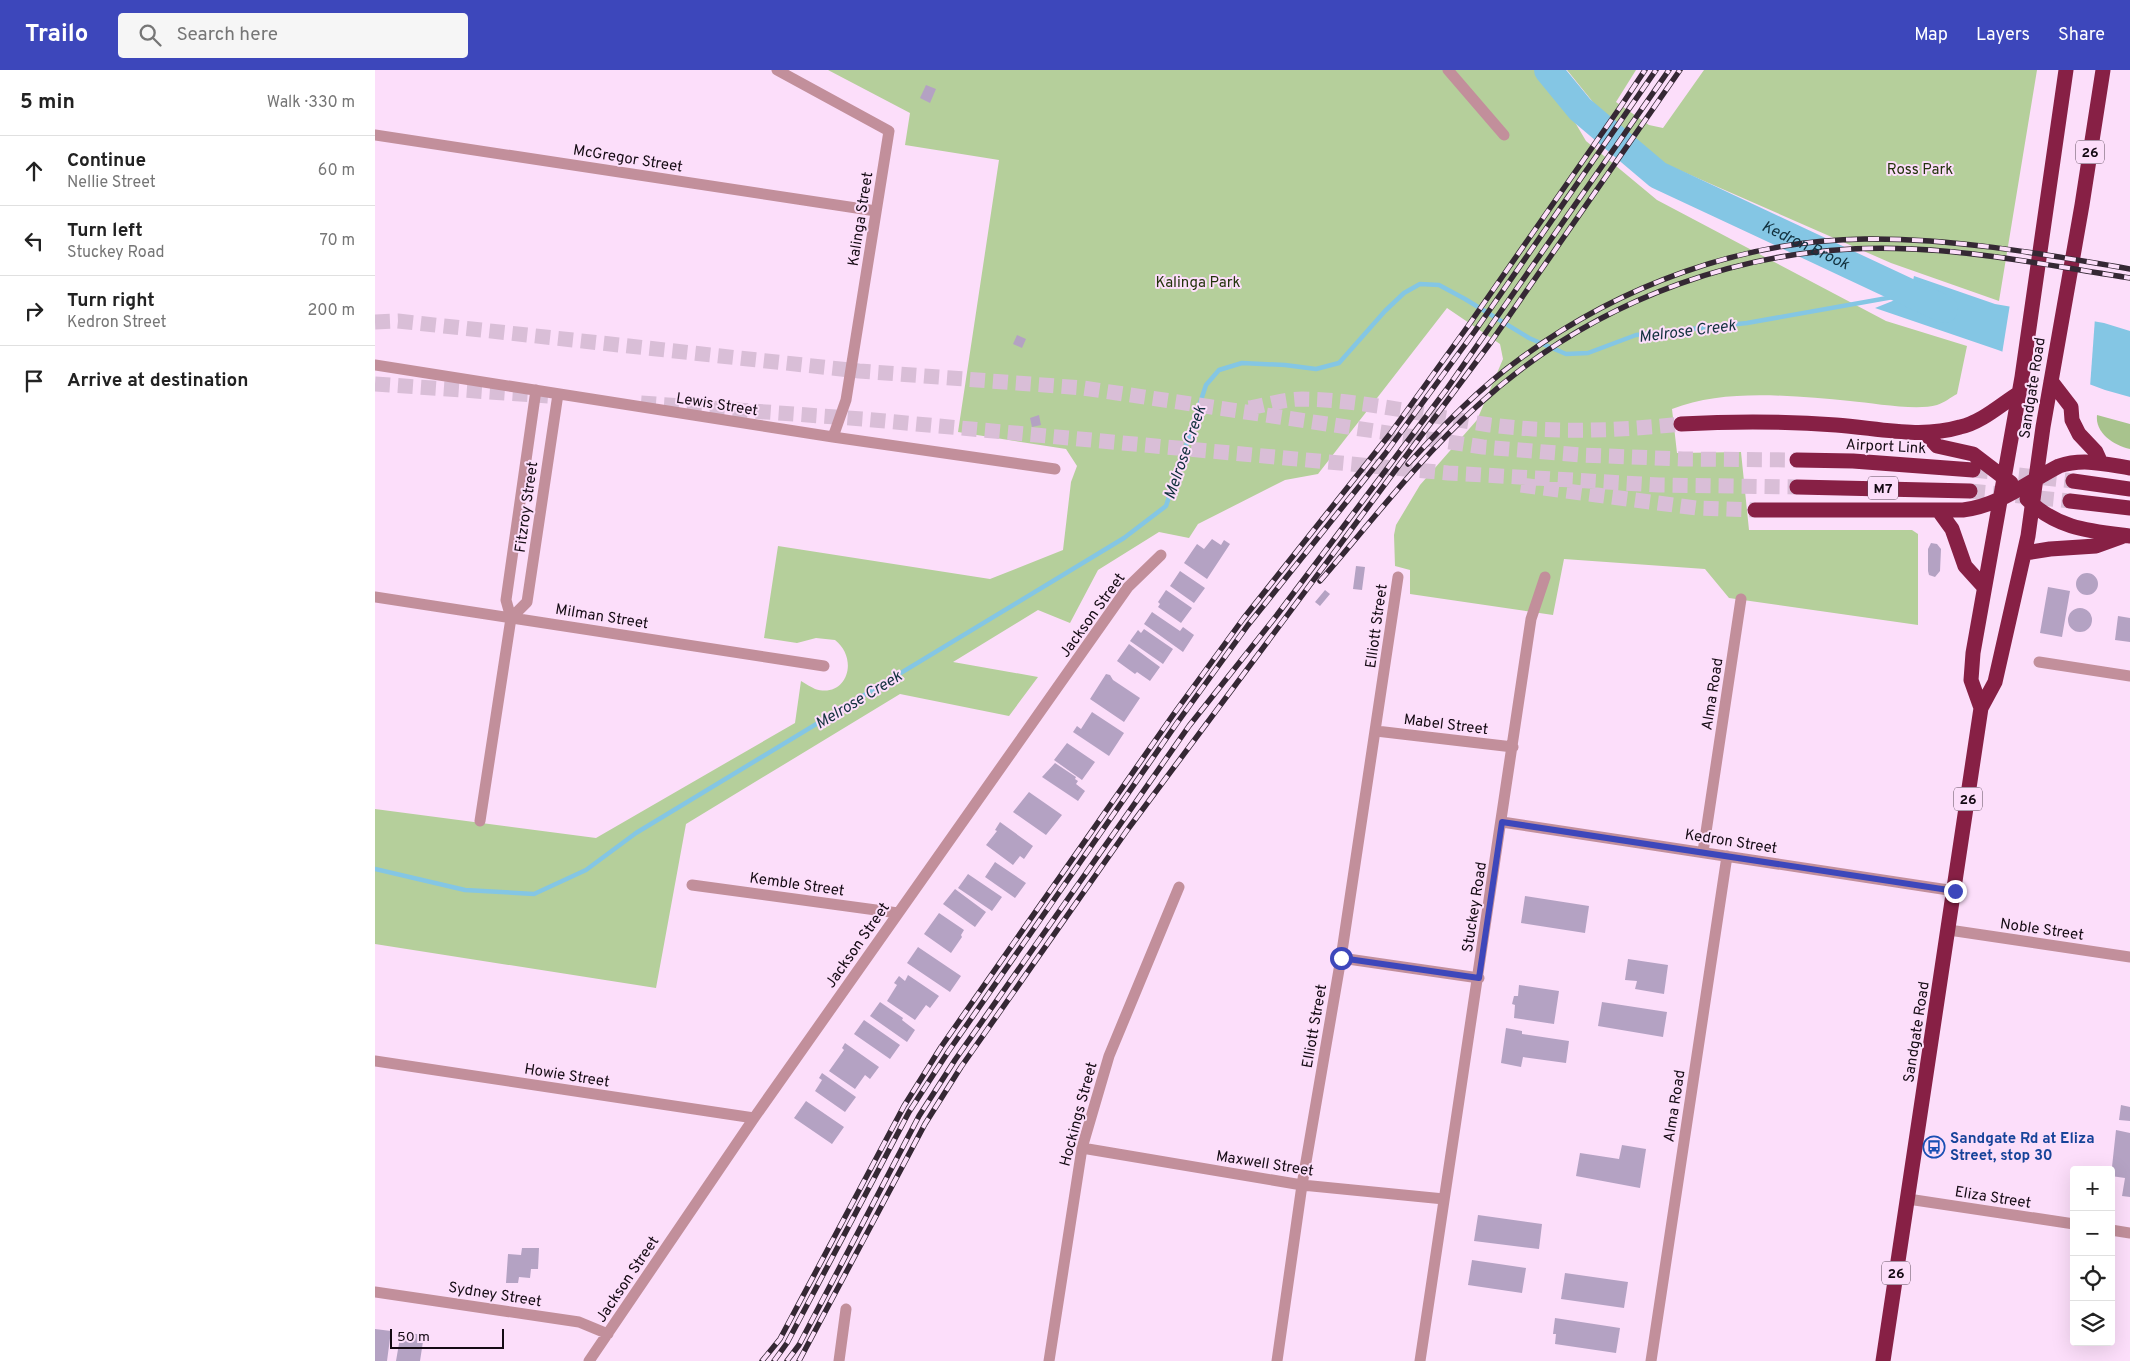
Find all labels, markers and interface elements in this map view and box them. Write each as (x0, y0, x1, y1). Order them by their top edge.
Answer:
search box (118, 13, 468, 58)
text: Trailo (25, 20, 88, 50)
icon: search (136, 21, 164, 49)
text: Search here (176, 23, 278, 47)
text: Map (1914, 24, 1948, 47)
text: Layers (1976, 24, 2030, 47)
text: Share (2058, 24, 2105, 47)
text: 5 min (20, 89, 75, 116)
text: Walk · 330 m (267, 93, 355, 113)
road number: 26 (2076, 140, 2104, 164)
street label: McGregor Street (572, 141, 684, 178)
text: Continue (67, 149, 146, 173)
icon: ahead (20, 157, 48, 185)
text: 60 m (318, 161, 355, 181)
park label: Ross Park (1887, 161, 1953, 180)
street label: Kalinga Street (845, 171, 878, 268)
text: Nellie Street (67, 173, 156, 193)
water label: Kedron Brook (1758, 217, 1853, 276)
text: Turn left (67, 219, 143, 243)
icon: left (20, 227, 48, 255)
text: 70 m (320, 231, 355, 251)
text: Stuckey Road (67, 243, 165, 263)
park label: Kalinga Park (1156, 274, 1240, 293)
text: Turn right (67, 289, 155, 313)
icon: right (20, 297, 48, 325)
text: 200 m (307, 301, 355, 321)
text: Kedron Street (67, 313, 167, 333)
water label: Melrose Creek (1637, 316, 1738, 348)
street label: Sandgate Road (2016, 336, 2051, 440)
icon: arrive (20, 367, 48, 395)
text: Arrive at destination (67, 369, 248, 393)
street label: Lewis Street (674, 390, 759, 421)
water label: Melrose Creek (1161, 402, 1212, 502)
street label: Airport Link (1845, 436, 1927, 459)
street label: Fitzroy Street (512, 460, 543, 554)
road number: M7 (1868, 476, 1898, 499)
street label: Jackson Street (1056, 570, 1130, 662)
street label: Elliott Street (1362, 583, 1393, 670)
street label: Milman Street (554, 601, 650, 634)
street label: Alma Road (1698, 657, 1729, 732)
water label: Melrose Creek (812, 666, 907, 734)
street label: Mabel Street (1402, 711, 1489, 740)
road number: 26 (1954, 788, 1982, 811)
street label: Kedron Street (1683, 826, 1778, 859)
street label: Stuckey Road (1459, 861, 1492, 954)
street label: Kemble Street (748, 869, 845, 902)
route end (1944, 880, 1967, 903)
street label: Jackson Street (822, 899, 895, 992)
street label: Noble Street (1999, 915, 2085, 946)
route start (1330, 947, 1353, 970)
street label: Sandgate Road (1900, 980, 1935, 1084)
street label: Elliott Street (1299, 983, 1332, 1070)
street label: Howie Street (523, 1060, 611, 1093)
street label: Hockings Street (1056, 1060, 1103, 1169)
street label: Alma Road (1660, 1069, 1691, 1144)
place label: Sandgate Rd at Eliza Street, stop 30 (1950, 1130, 2095, 1166)
bus stop icon: Sandgate Rd at Eliza Street, stop 30 (1922, 1135, 1946, 1159)
street label: Maxwell Street (1215, 1147, 1315, 1182)
map controls (2070, 1166, 2115, 1346)
button: + (2070, 1166, 2115, 1211)
street label: Eliza Street (1953, 1183, 2032, 1214)
button: − (2070, 1211, 2115, 1256)
street label: Jackson Street (592, 1233, 664, 1327)
button: locate (2070, 1256, 2115, 1301)
road number: 26 (1882, 1262, 1910, 1284)
street label: Sydney Street (447, 1279, 543, 1312)
button: layers (2070, 1301, 2115, 1346)
scale bar (390, 1326, 504, 1349)
text: 50 m (397, 1329, 430, 1346)

